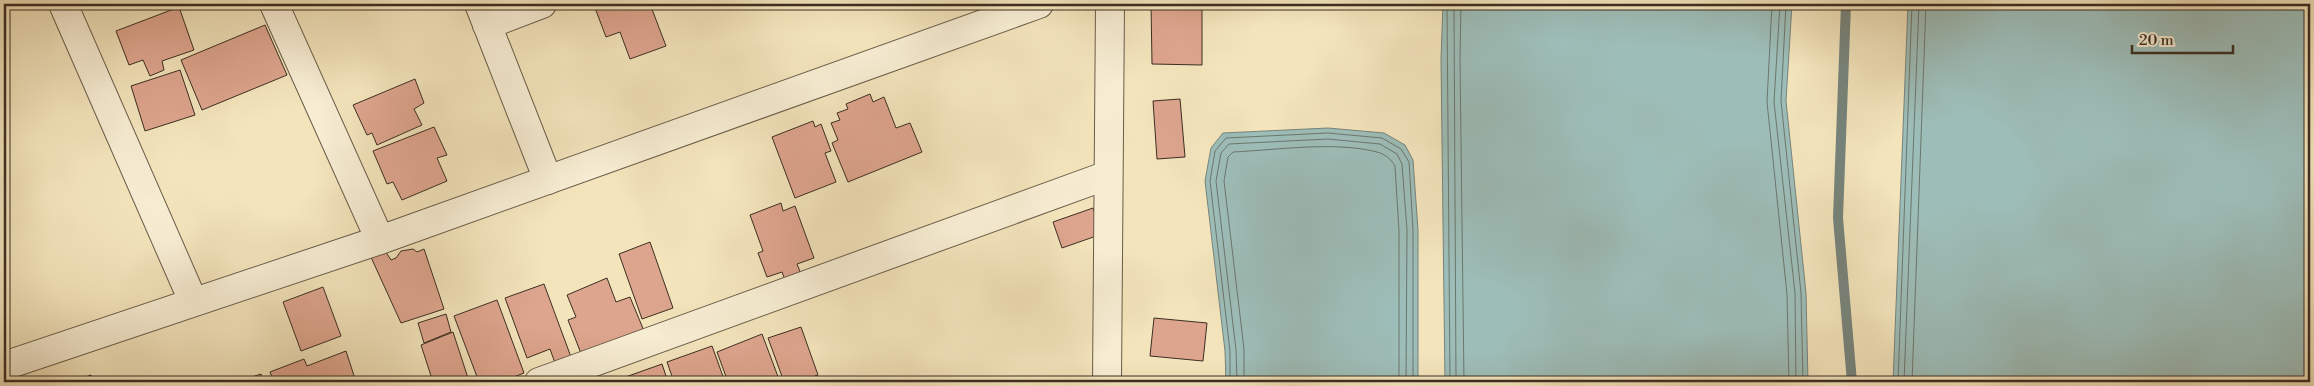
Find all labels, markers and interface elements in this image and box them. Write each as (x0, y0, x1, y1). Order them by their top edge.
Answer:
scale bar (2132, 22, 2233, 54)
text: 20 m (2139, 31, 2174, 50)

